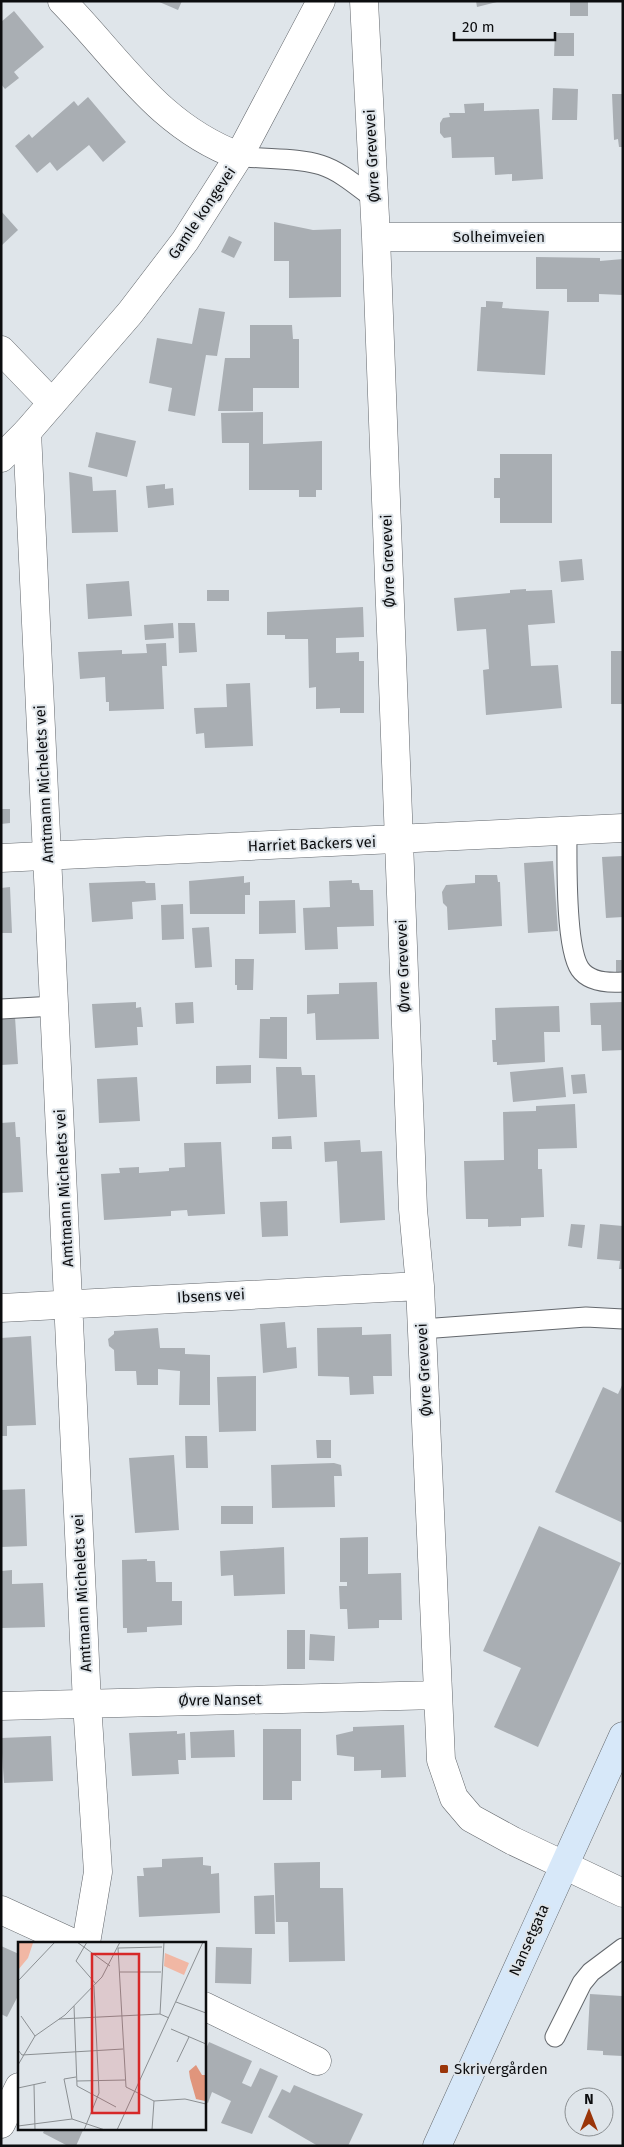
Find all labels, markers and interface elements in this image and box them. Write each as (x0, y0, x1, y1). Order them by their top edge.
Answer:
scale bar (454, 10, 555, 42)
text: 20 m (462, 18, 495, 36)
street label: Øvre Grevevei (361, 109, 383, 203)
street label: Gamle kongevei (164, 163, 240, 263)
street label: Solheimveien (453, 228, 545, 246)
street label: Øvre Grevevei (377, 514, 399, 608)
street label: Amtmann Michelets vei (31, 705, 57, 863)
street label: Harriet Backers vei (248, 833, 376, 855)
street label: Øvre Grevevei (392, 919, 414, 1013)
street label: Amtmann Michelets vei (51, 1109, 77, 1267)
street label: Ibsens vei (177, 1285, 245, 1307)
street label: Øvre Grevevei (413, 1323, 435, 1417)
street label: Amtmann Michelets vei (69, 1514, 95, 1672)
street label: Øvre Nanset (178, 1690, 262, 1710)
street label: Nansetgata (505, 1901, 553, 1979)
inset map (18, 1942, 205, 2130)
place label: Skrivergården (454, 2060, 548, 2078)
marker: Skrivergården (438, 2063, 450, 2075)
north arrow (564, 2087, 614, 2137)
text: N (584, 2091, 594, 2108)

